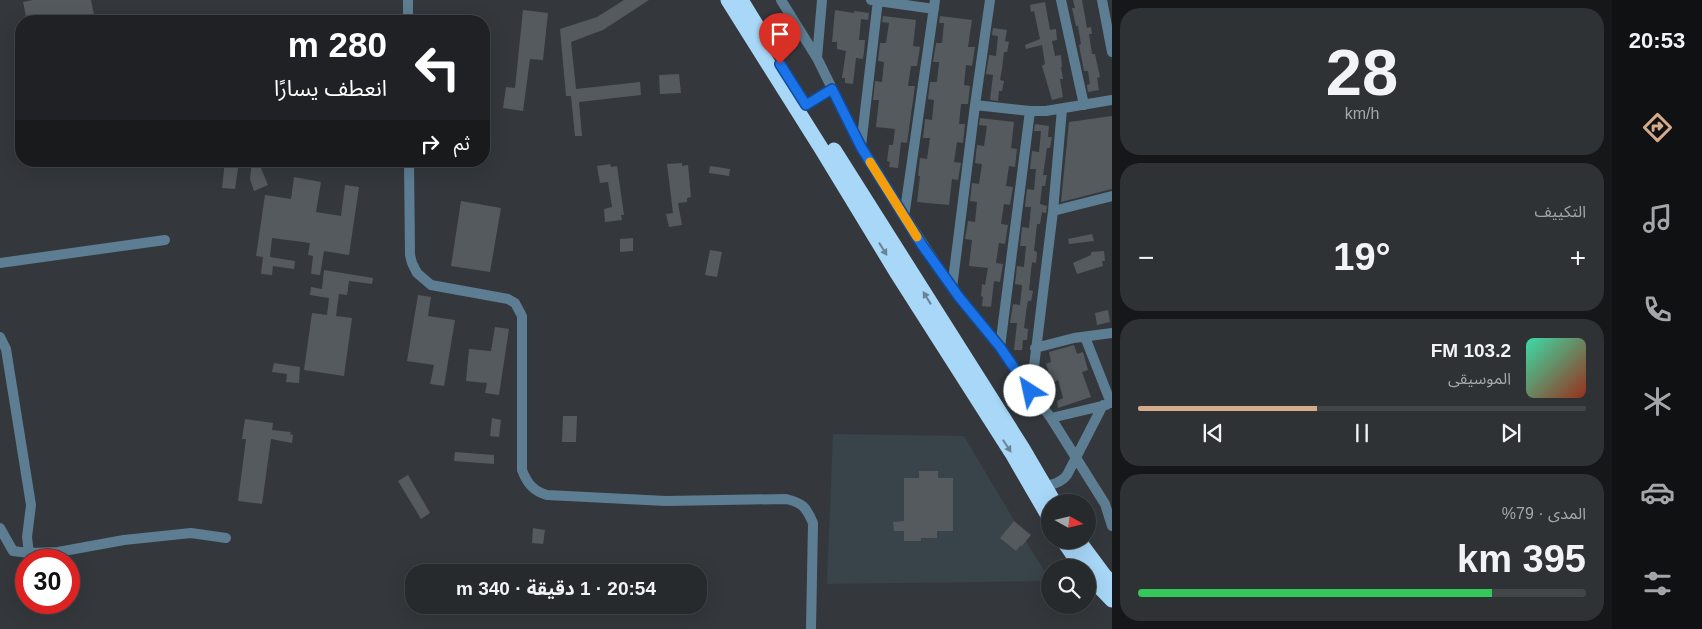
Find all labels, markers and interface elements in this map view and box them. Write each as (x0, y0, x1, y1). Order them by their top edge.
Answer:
pin (759, 13, 801, 64)
icon: arrive (766, 20, 794, 48)
text: 280 m (288, 25, 387, 64)
text: 20:53 (1629, 28, 1685, 53)
icon: left (405, 35, 470, 100)
text: 28 (1326, 36, 1398, 109)
text: انعطف يسارًا (274, 76, 387, 101)
text: km/h (1345, 105, 1379, 122)
icon: directions (1640, 110, 1675, 145)
icon: right (416, 130, 444, 158)
text: ثم (454, 133, 470, 154)
icon: music (1640, 201, 1675, 236)
text: التكييف (1534, 203, 1586, 220)
text: 19° (1333, 236, 1391, 278)
text: − (1138, 242, 1154, 273)
text: + (1570, 242, 1586, 273)
one-way arrow (878, 243, 887, 256)
one-way arrow (922, 291, 932, 304)
icon: phone (1640, 292, 1675, 327)
text: 103.2 FM (1431, 340, 1511, 361)
position arrow (1003, 364, 1055, 416)
text: الموسيقى (1448, 370, 1511, 387)
icon: climate (1640, 384, 1675, 419)
icon: previous (1199, 419, 1227, 447)
icon: pause (1348, 419, 1376, 447)
icon: next (1497, 419, 1525, 447)
one-way arrow (1003, 439, 1012, 452)
icon: car (1640, 475, 1675, 510)
north arrow (1041, 494, 1096, 549)
map controls (1041, 494, 1096, 614)
text: المدى · 79% (1502, 505, 1586, 522)
text: 395 km (1457, 538, 1586, 580)
speed limit sign: 30 (15, 549, 80, 614)
button: search (1041, 559, 1096, 614)
icon: filters (1640, 566, 1675, 601)
text: 20:54 · 1 دقيقة · 340 m (456, 578, 656, 599)

